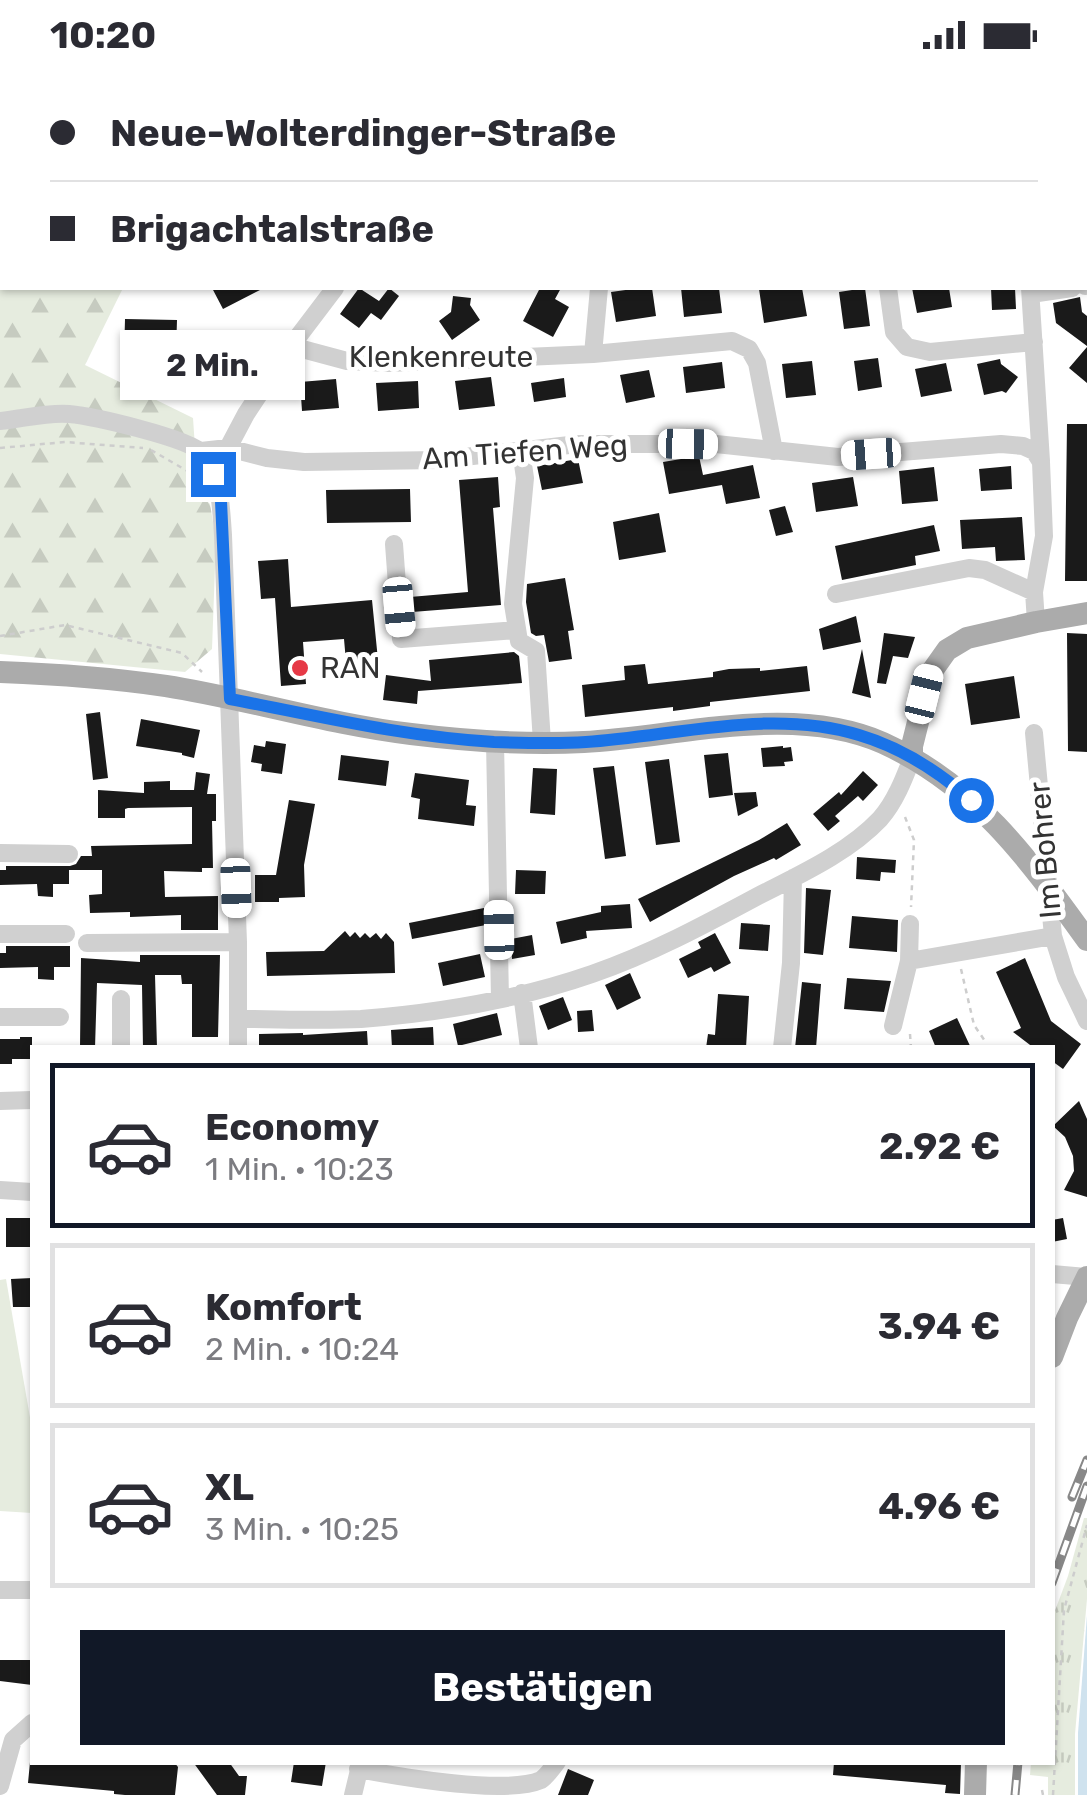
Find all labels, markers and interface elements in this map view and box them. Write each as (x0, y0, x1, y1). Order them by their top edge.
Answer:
text: 10:20 (50, 12, 156, 58)
text: Neue-Wolterdinger-Straße (110, 110, 616, 156)
text: Brigachtalstraße (110, 206, 434, 252)
callout: 2 Min. (120, 329, 306, 399)
street label: Klenkenreute (349, 339, 533, 375)
text: 2 Min. (166, 346, 259, 384)
street label: Am Tiefen Weg (421, 427, 629, 477)
car (658, 428, 718, 460)
car (840, 437, 902, 471)
route end (191, 452, 236, 497)
car (381, 576, 417, 638)
place label: RAN (320, 650, 381, 686)
marker: RAN (289, 657, 311, 679)
car (902, 661, 946, 727)
route start (949, 778, 994, 823)
street label: Im Bohrer (1021, 780, 1069, 920)
car (220, 857, 252, 919)
car (483, 900, 515, 960)
icon: car (85, 1101, 175, 1191)
text: Economy (205, 1104, 379, 1150)
text: 2.92 € (879, 1123, 1000, 1169)
text: 1 Min. · 10:23 (205, 1150, 394, 1188)
icon: car (85, 1281, 175, 1371)
text: Komfort (205, 1284, 362, 1330)
text: 3.94 € (878, 1303, 1000, 1349)
text: 2 Min. · 10:24 (205, 1330, 399, 1368)
icon: car (85, 1461, 175, 1551)
text: XL (205, 1464, 254, 1510)
text: 4.96 € (878, 1483, 1000, 1529)
text: 3 Min. · 10:25 (205, 1510, 399, 1548)
button: Bestätigen (80, 1630, 1005, 1745)

